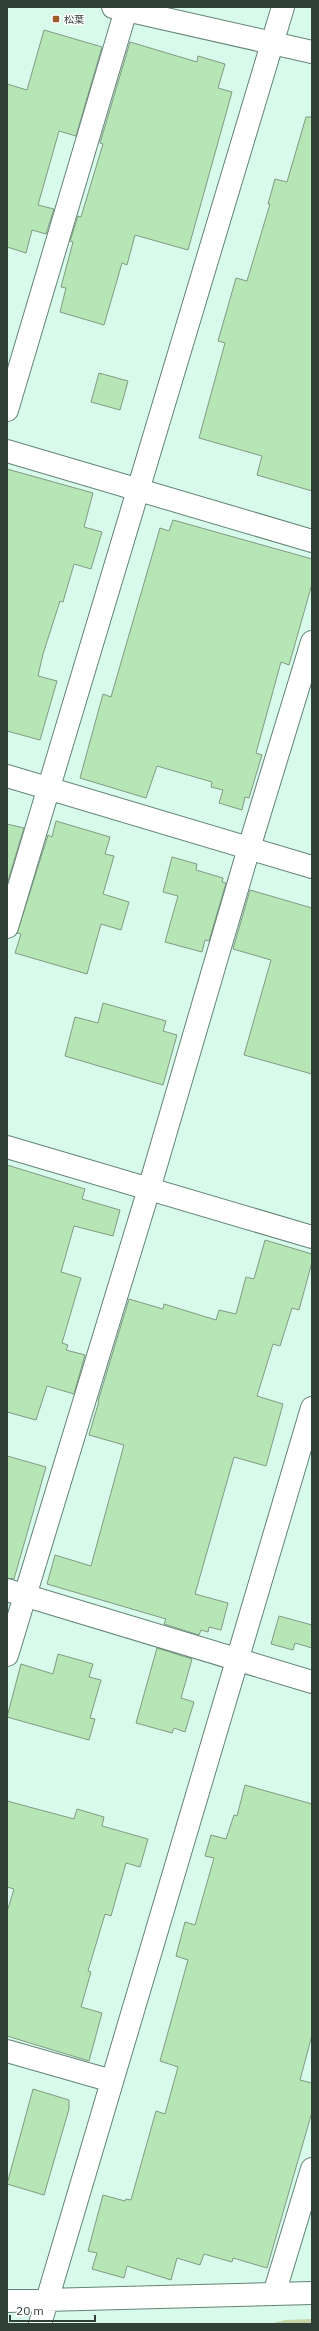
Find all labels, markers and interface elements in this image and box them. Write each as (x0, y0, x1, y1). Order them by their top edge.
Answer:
place label: 松葉 (64, 13, 84, 26)
marker: 松葉 (51, 14, 61, 24)
scale bar (10, 2297, 95, 2323)
text: 20 m (16, 2303, 44, 2318)

